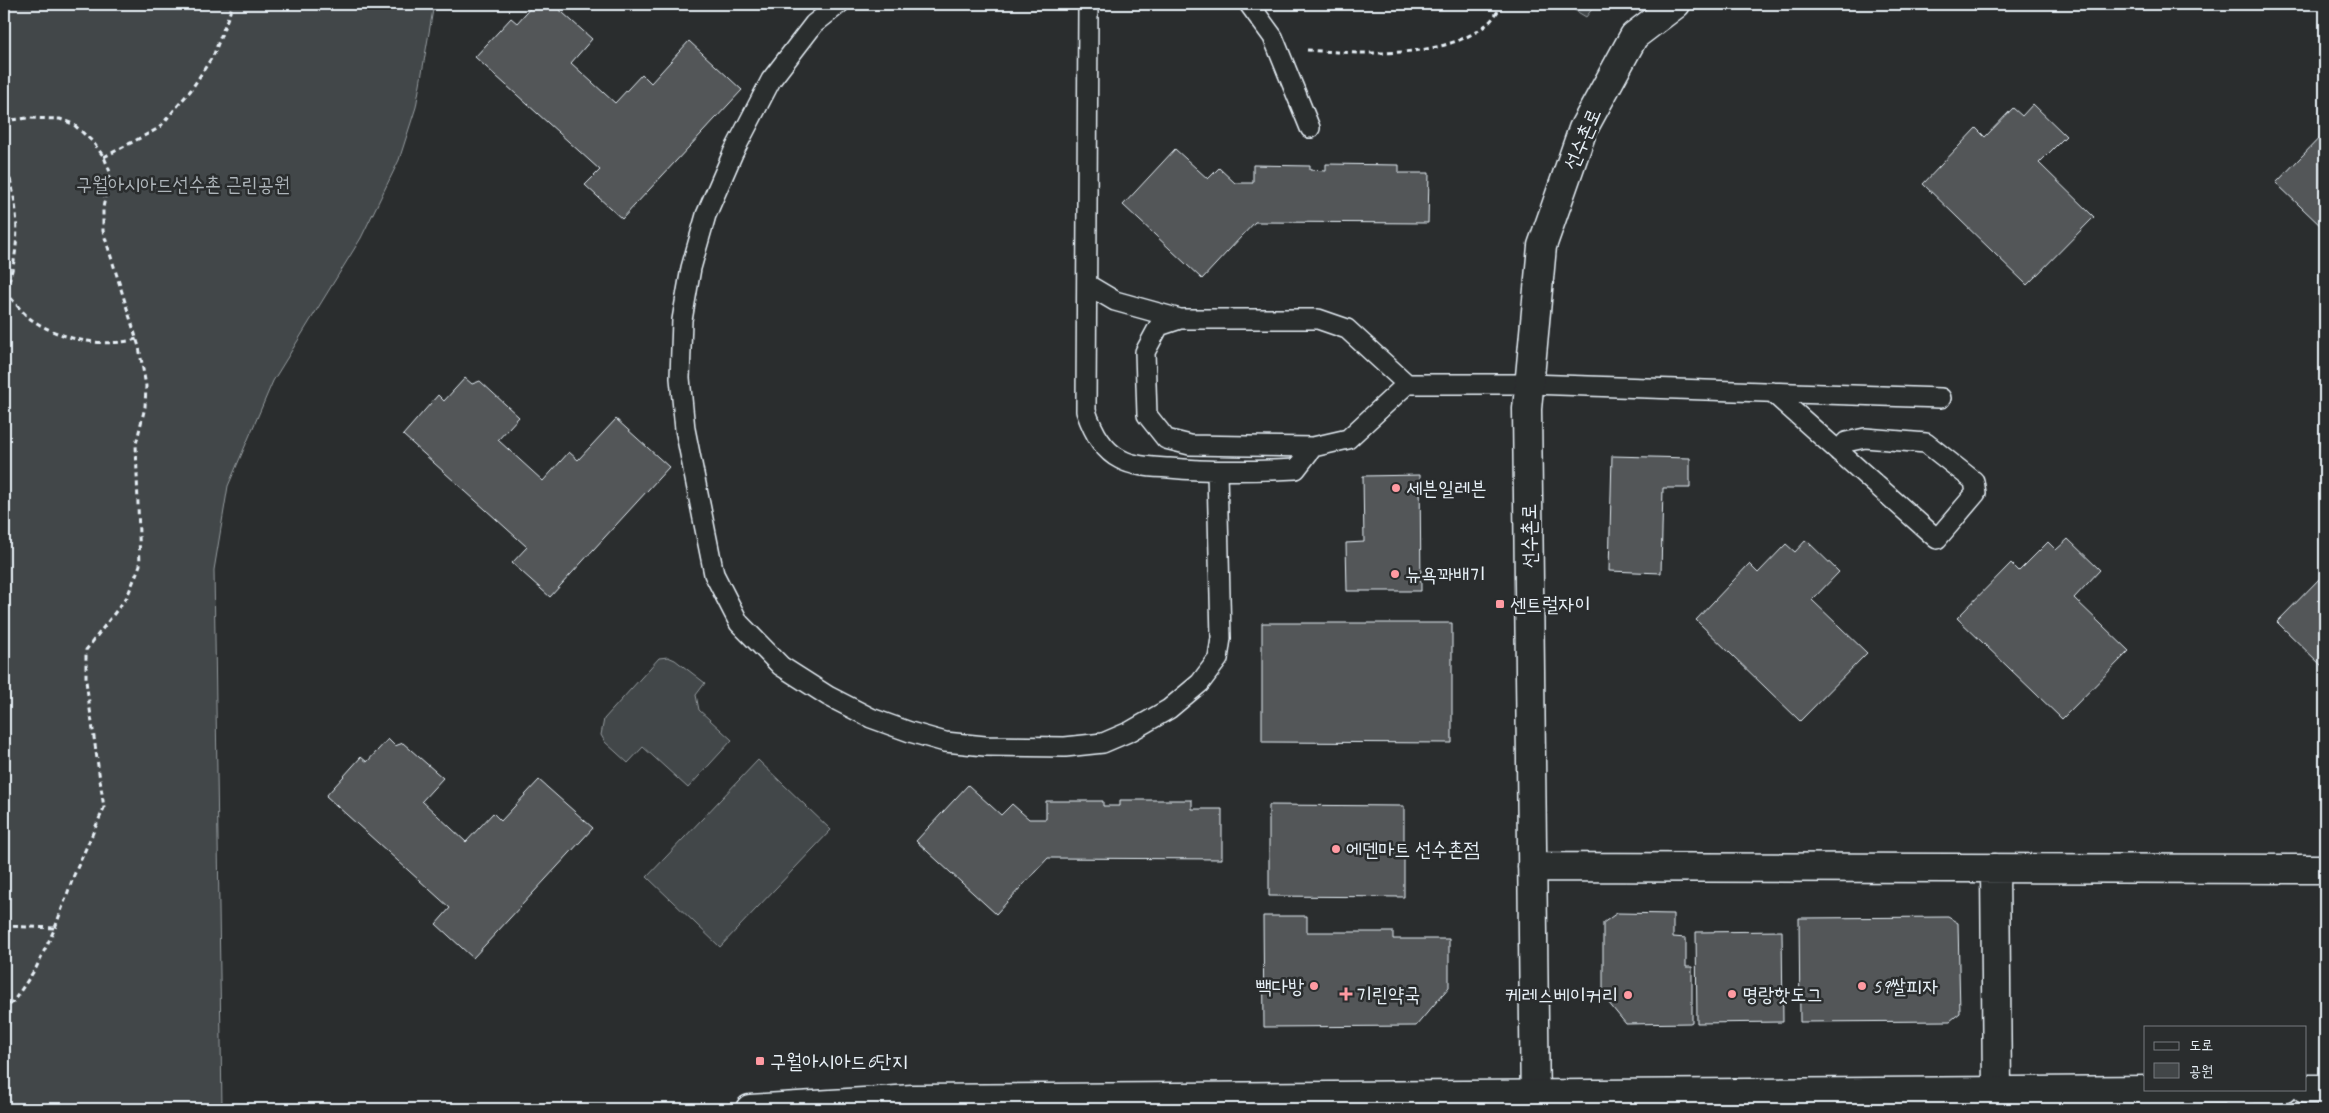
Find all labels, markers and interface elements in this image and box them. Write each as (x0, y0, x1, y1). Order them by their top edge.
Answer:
street label: 선수촌로 (1558, 105, 1607, 174)
park label: 구월아시아드선수촌 근린공원 (76, 172, 290, 197)
place label: 세븐일레븐 (1406, 476, 1486, 501)
marker: 세븐일레븐 (1390, 482, 1402, 494)
street label: 선수촌로 (1516, 504, 1543, 568)
place label: 뉴욕꽈배기 (1405, 562, 1485, 587)
marker: 뉴욕꽈배기 (1389, 568, 1401, 580)
place label: 센트럴자이 (1510, 592, 1590, 617)
marker: 센트럴자이 (1494, 598, 1506, 610)
place label: 에덴마트 선수촌점 (1346, 837, 1480, 862)
marker: 에덴마트 선수촌점 (1330, 843, 1342, 855)
place label: 빽다방 (1256, 974, 1304, 999)
place label: 59쌀피자 (1872, 974, 1938, 999)
marker: 빽다방 (1308, 980, 1320, 992)
marker: 59쌀피자 (1856, 980, 1868, 992)
place label: 기린약국 (1356, 982, 1420, 1007)
place label: 명랑핫도그 (1742, 982, 1822, 1007)
place label: 케레스베이커리 (1505, 983, 1618, 1008)
marker: 기린약국 (1340, 988, 1352, 1000)
marker: 명랑핫도그 (1726, 988, 1738, 1000)
marker: 케레스베이커리 (1622, 989, 1634, 1001)
legend (2144, 1026, 2306, 1090)
text: 도로 (2189, 1036, 2213, 1055)
place label: 구월아시아드6단지 (770, 1049, 908, 1074)
marker: 구월아시아드6단지 (754, 1055, 766, 1067)
text: 공원 (2189, 1062, 2213, 1081)

